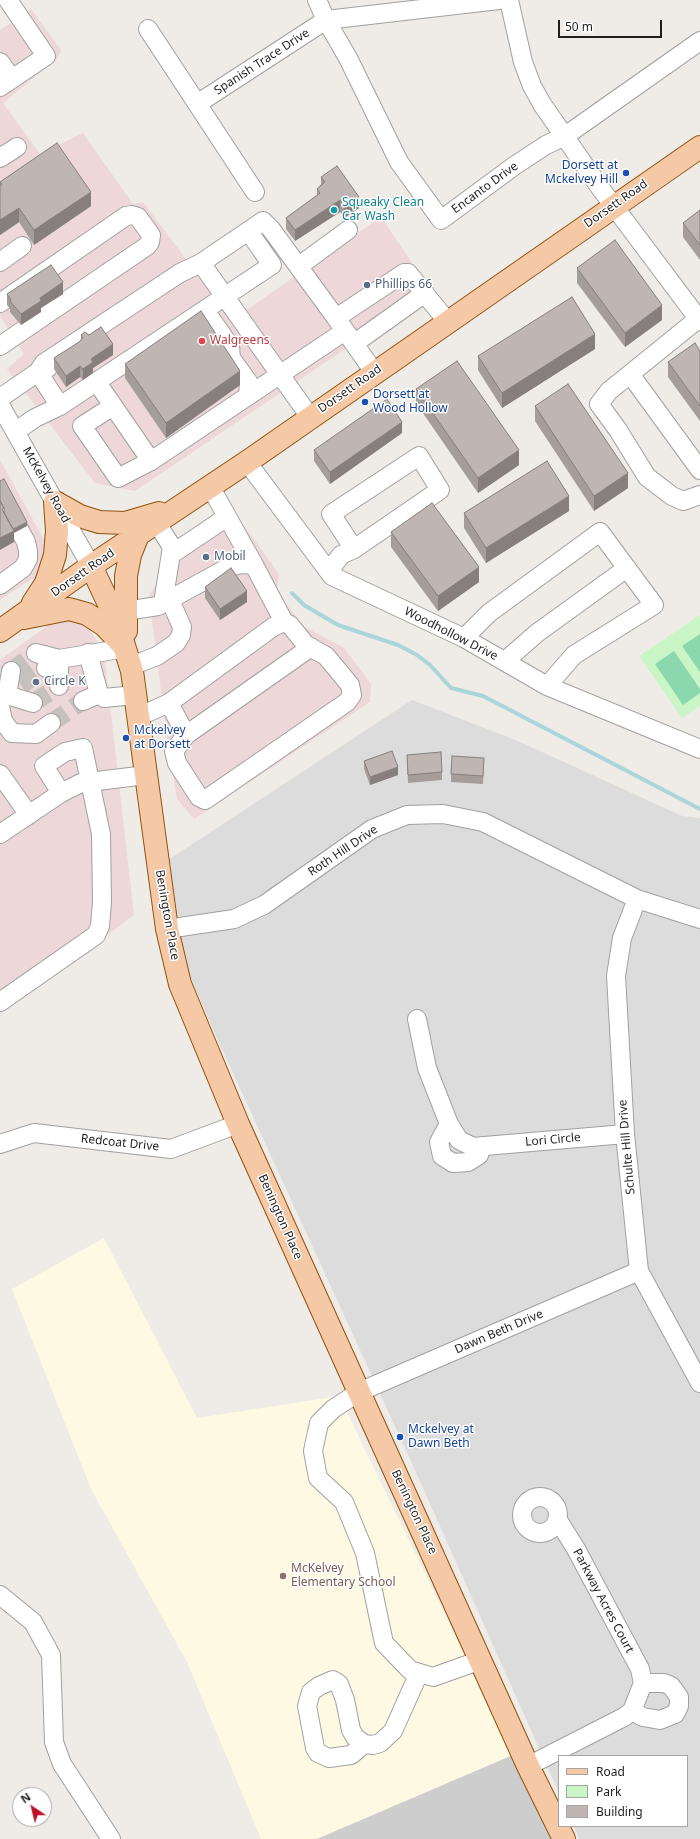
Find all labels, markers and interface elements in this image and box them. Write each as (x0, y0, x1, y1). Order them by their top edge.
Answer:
scale bar (560, 12, 664, 38)
text: 50 m (565, 18, 593, 35)
street label: Spanish Trace Drive (212, 26, 312, 98)
street label: Encanto Drive (449, 159, 521, 217)
place label: Dorsett at Mckelvey Hill (545, 159, 618, 187)
marker: Dorsett at Mckelvey Hill (621, 168, 631, 178)
street label: Dorsett Road (582, 177, 650, 231)
place label: Squeaky Clean Car Wash (342, 196, 424, 224)
marker: Squeaky Clean Car Wash (329, 205, 339, 215)
place label: Phillips 66 (375, 278, 432, 292)
marker: Phillips 66 (362, 280, 372, 290)
place label: Walgreens (210, 334, 270, 348)
marker: Walgreens (197, 336, 207, 346)
street label: Dorsett Road (316, 362, 384, 416)
place label: Dorsett at Wood Hollow (373, 388, 448, 416)
marker: Dorsett at Wood Hollow (360, 397, 370, 407)
street label: McKelvey Road (19, 444, 73, 526)
street label: Dorsett Road (49, 546, 117, 600)
place label: Mobil (214, 550, 246, 564)
marker: Mobil (201, 552, 211, 562)
street label: Woodhollow Drive (402, 604, 500, 664)
place label: Circle K (44, 675, 86, 689)
marker: Circle K (31, 677, 41, 687)
place label: Mckelvey at Dorsett (134, 724, 190, 752)
marker: Mckelvey at Dorsett (121, 733, 131, 743)
street label: Roth Hill Drive (306, 823, 380, 879)
street label: Benington Place (152, 869, 182, 961)
street label: Schulte Hill Drive (616, 1099, 638, 1195)
street label: Lori Circle (525, 1130, 581, 1150)
street label: Redcoat Drive (80, 1132, 160, 1154)
street label: Benington Place (255, 1172, 305, 1262)
street label: Dawn Beth Drive (453, 1307, 545, 1357)
place label: Mckelvey at Dawn Beth (408, 1423, 474, 1451)
marker: Mckelvey at Dawn Beth (395, 1432, 405, 1442)
street label: Benington Place (388, 1467, 440, 1557)
street label: Parkway Acres Court (569, 1546, 637, 1656)
place label: McKelvey Elementary School (291, 1562, 396, 1590)
marker: McKelvey Elementary School (278, 1571, 288, 1581)
legend (558, 1755, 688, 1827)
text: Road (596, 1763, 625, 1780)
text: Park (596, 1783, 621, 1800)
north arrow (12, 1787, 52, 1827)
text: N (17, 1789, 33, 1806)
text: Building (596, 1803, 643, 1820)

